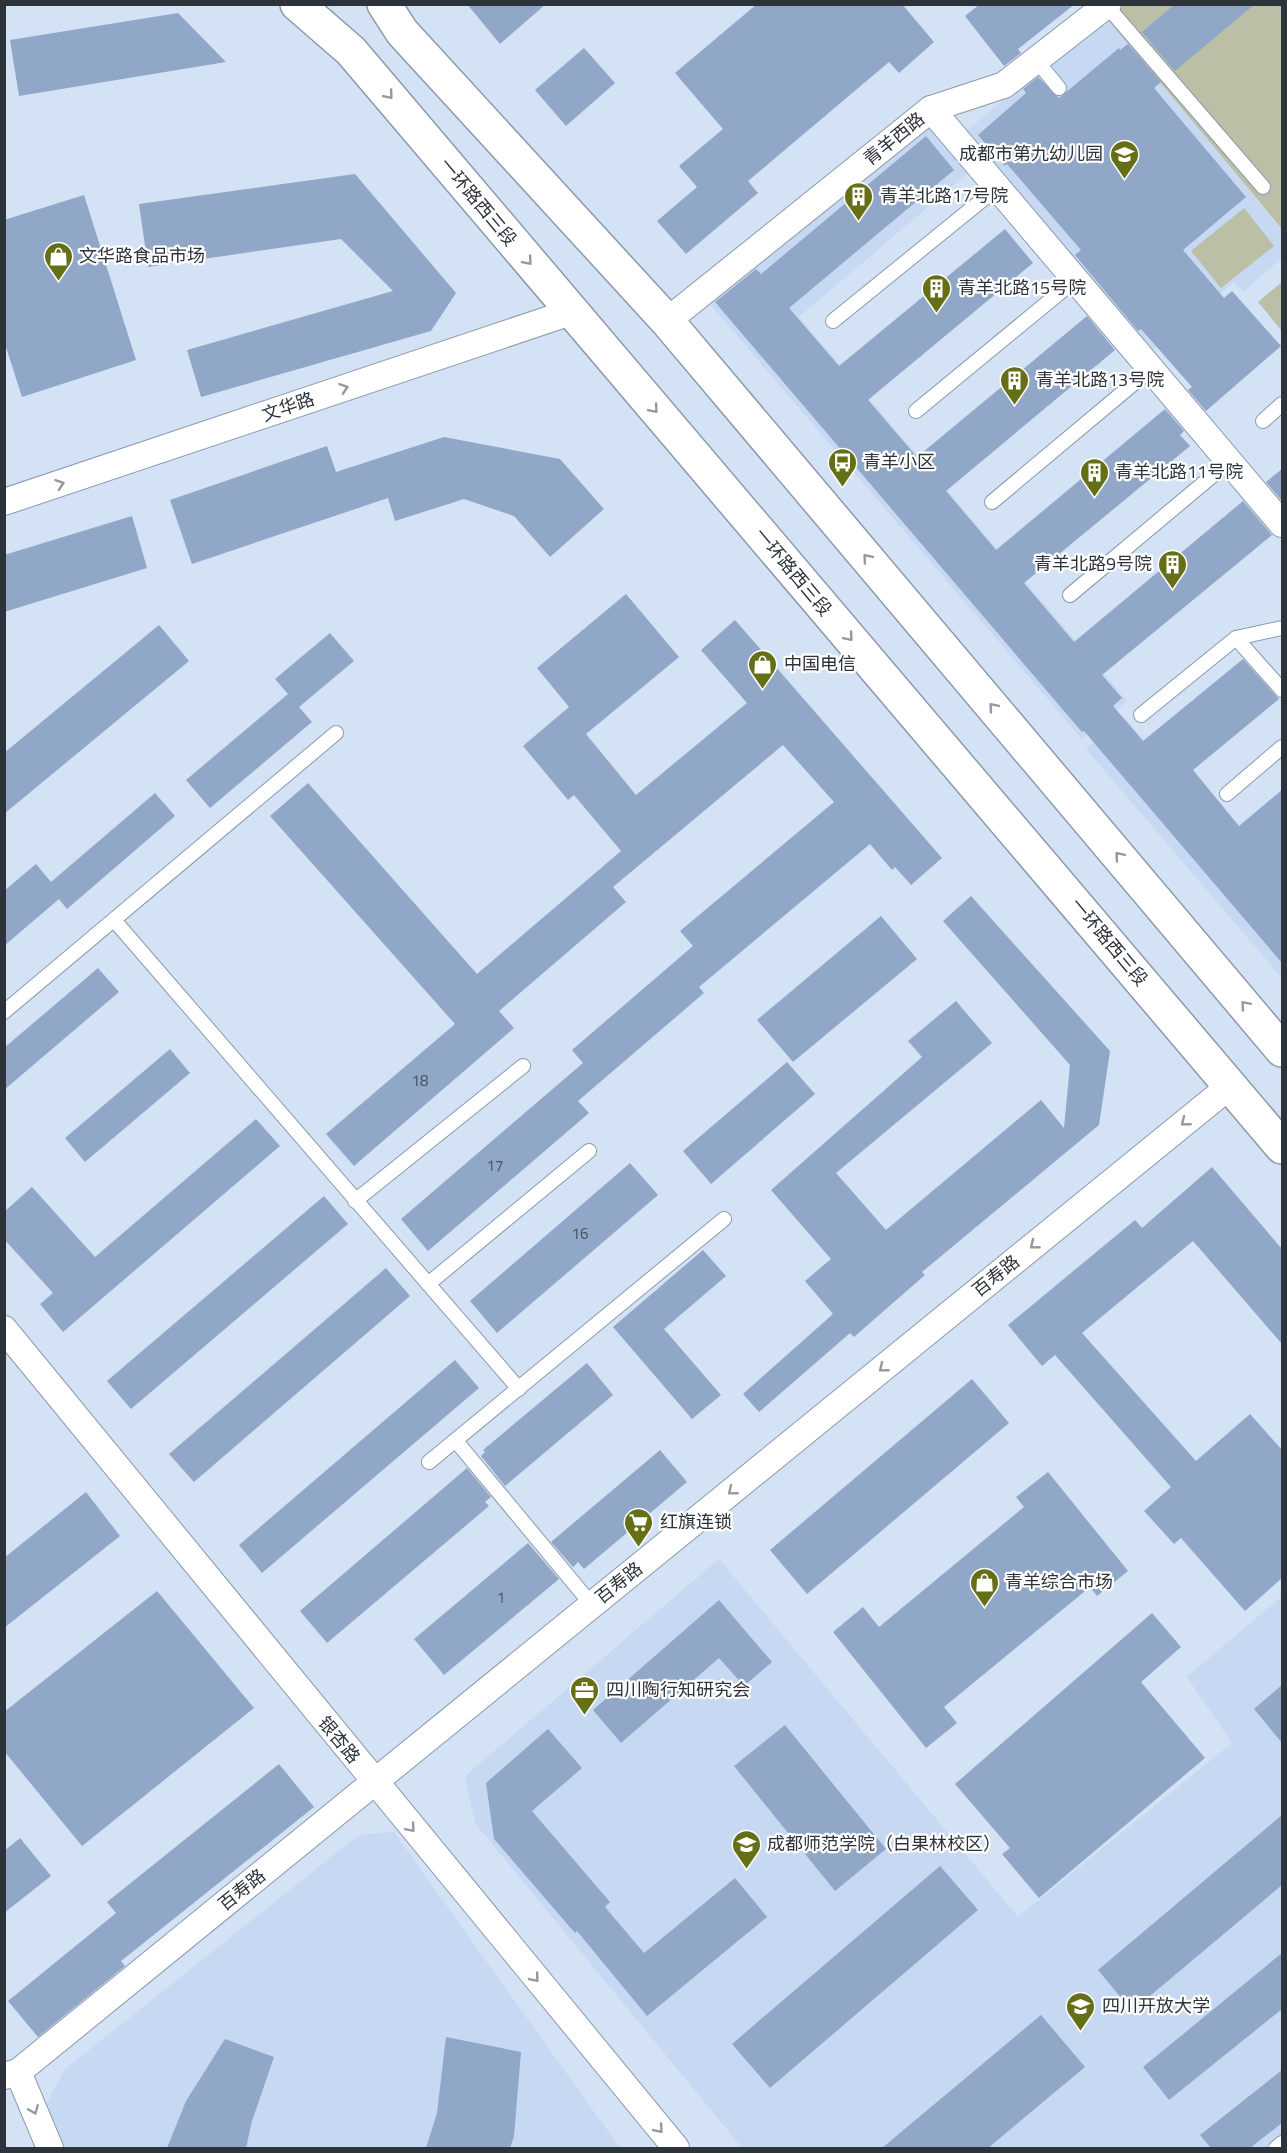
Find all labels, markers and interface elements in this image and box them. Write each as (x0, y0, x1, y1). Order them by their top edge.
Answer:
one-way arrow (382, 88, 393, 99)
street label: 青羊西路 (857, 105, 930, 172)
school or university icon: 成都市第九幼儿园 (1108, 138, 1140, 180)
place label: 成都市第九幼儿园 (959, 140, 1103, 167)
street label: 一环路西三段 (433, 152, 523, 252)
building icon: 青羊北路17号院 (843, 180, 875, 222)
place label: 青羊北路17号院 (880, 182, 1008, 209)
shop icon: 文华路食品市场 (42, 240, 74, 282)
place label: 文华路食品市场 (79, 242, 205, 269)
one-way arrow (521, 254, 532, 265)
building icon: 青羊北路15号院 (921, 272, 953, 314)
place label: 青羊北路15号院 (958, 274, 1086, 301)
building icon: 青羊北路13号院 (999, 364, 1031, 406)
place label: 青羊北路13号院 (1036, 366, 1164, 393)
one-way arrow (338, 383, 349, 395)
street label: 文华路 (258, 385, 318, 428)
one-way arrow (647, 402, 658, 413)
bus stop icon: 青羊小区 (826, 446, 858, 488)
place label: 青羊小区 (863, 448, 935, 475)
building icon: 青羊北路11号院 (1078, 456, 1110, 498)
place label: 青羊北路11号院 (1115, 458, 1243, 485)
one-way arrow (54, 478, 65, 491)
street label: 一环路西三段 (748, 522, 838, 622)
building icon: 青羊北路9号院 (1157, 548, 1189, 590)
place label: 青羊北路9号院 (1034, 550, 1152, 577)
one-way arrow (864, 554, 875, 565)
one-way arrow (842, 630, 853, 641)
shop icon: 中国电信 (747, 648, 779, 690)
place label: 中国电信 (784, 650, 856, 677)
one-way arrow (989, 703, 1000, 714)
one-way arrow (1115, 852, 1126, 863)
street label: 一环路西三段 (1064, 892, 1154, 992)
one-way arrow (1241, 1001, 1252, 1012)
house number: 18 (412, 1069, 428, 1092)
one-way arrow (1181, 1114, 1192, 1125)
house number: 17 (487, 1154, 503, 1177)
house number: 16 (572, 1222, 588, 1245)
one-way arrow (1030, 1237, 1041, 1248)
street label: 百寿路 (966, 1248, 1025, 1303)
one-way arrow (879, 1361, 890, 1372)
one-way arrow (728, 1484, 739, 1495)
supermarket icon: 红旗连锁 (623, 1506, 655, 1548)
place label: 红旗连锁 (660, 1508, 732, 1535)
street label: 百寿路 (589, 1555, 648, 1610)
shop icon: 青羊综合市场 (968, 1566, 1000, 1608)
place label: 青羊综合市场 (1005, 1568, 1113, 1595)
house number: 1 (497, 1586, 505, 1609)
office icon: 四川陶行知研究会 (569, 1674, 601, 1716)
place label: 四川陶行知研究会 (606, 1676, 750, 1703)
street label: 银杏路 (312, 1710, 367, 1769)
one-way arrow (404, 1821, 415, 1832)
school or university icon: 成都师范学院（白果林校区） (730, 1828, 762, 1870)
place label: 成都师范学院（白果林校区） (767, 1830, 1001, 1857)
street label: 百寿路 (212, 1862, 271, 1917)
one-way arrow (528, 1972, 539, 1983)
school or university icon: 四川开放大学 (1065, 1990, 1097, 2032)
place label: 四川开放大学 (1102, 1992, 1210, 2019)
one-way arrow (27, 2104, 39, 2115)
one-way arrow (652, 2122, 663, 2133)

